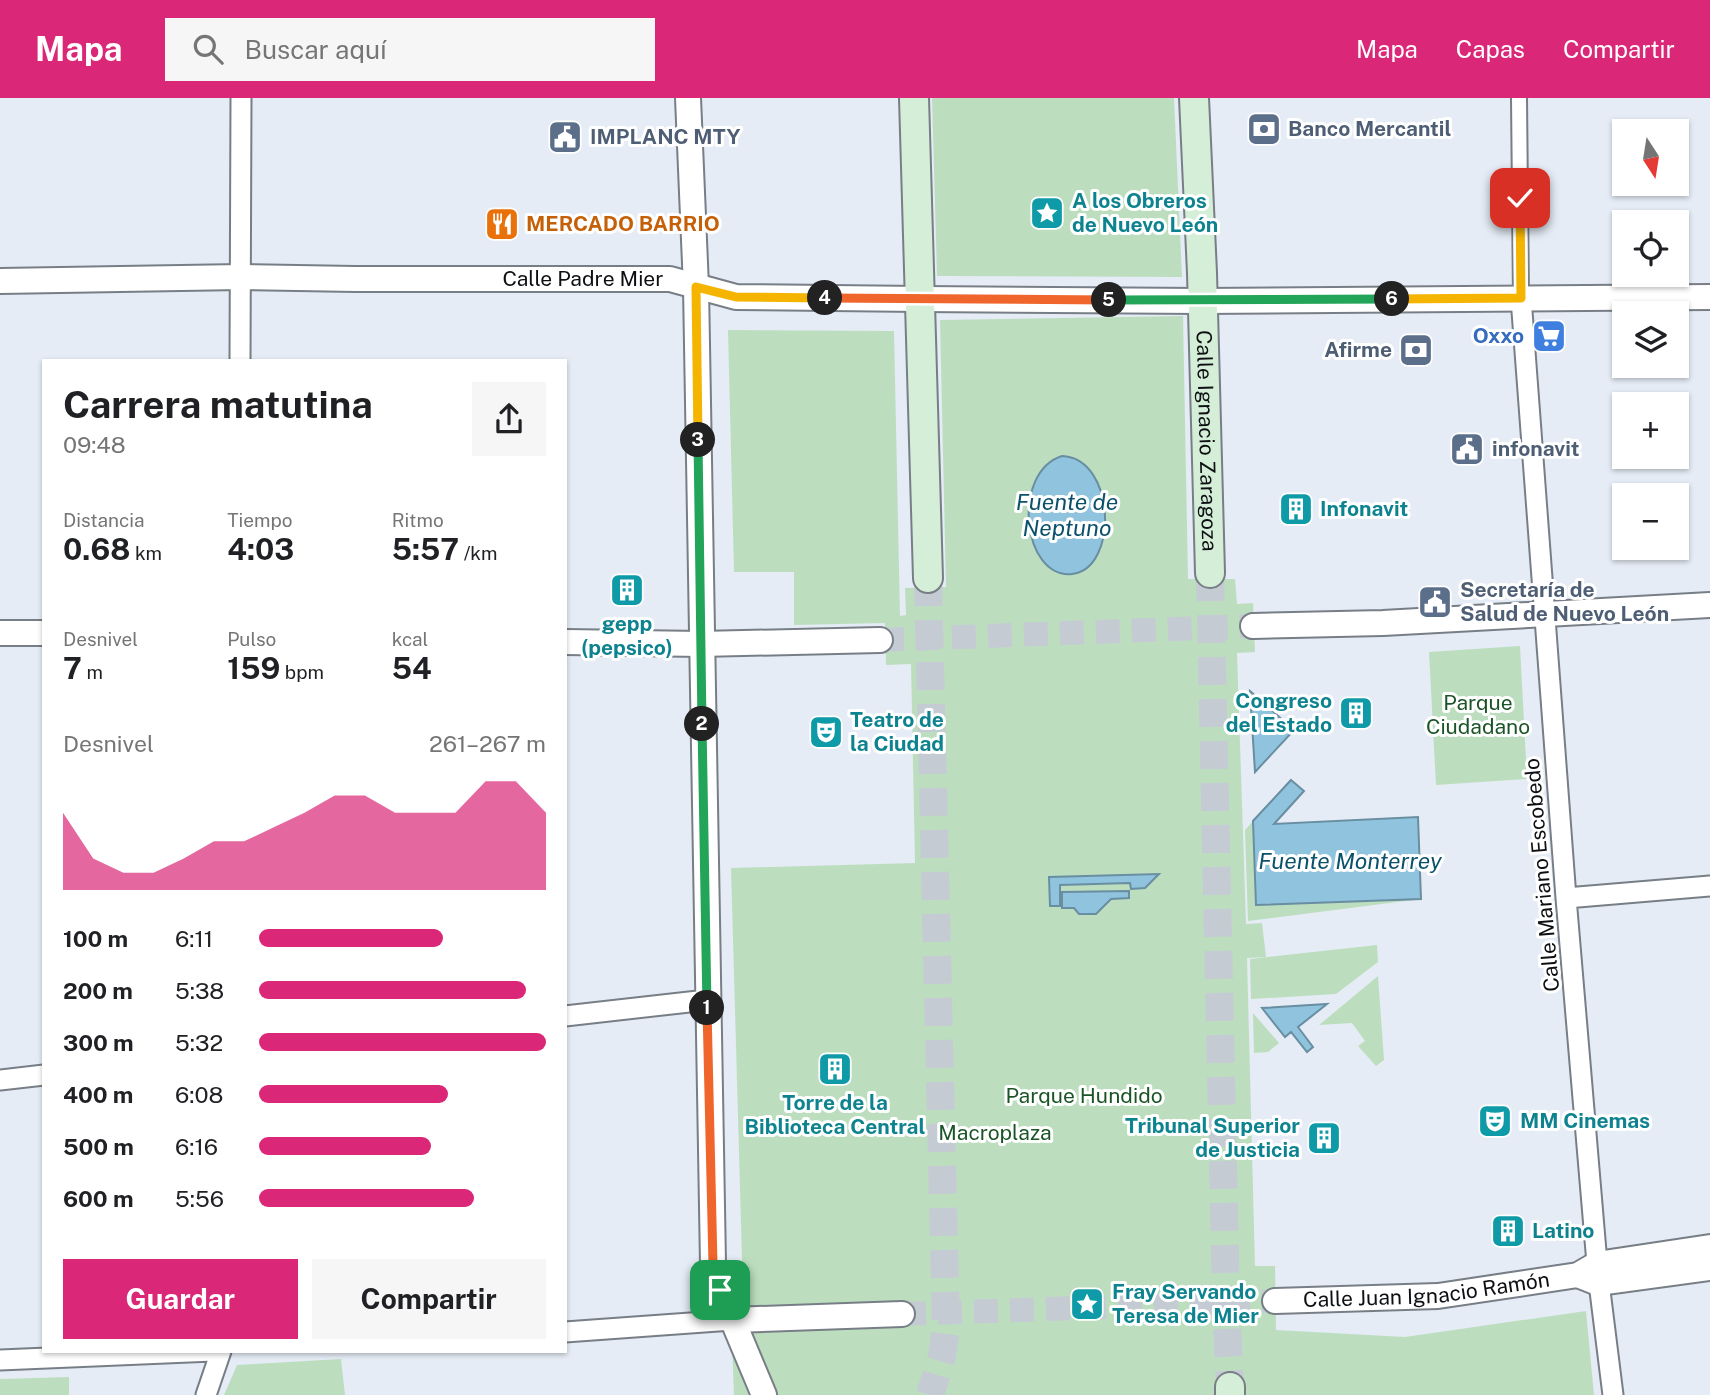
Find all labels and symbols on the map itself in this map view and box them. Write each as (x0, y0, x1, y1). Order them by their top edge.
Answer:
bank icon: Banco Mercantil (1245, 110, 1283, 148)
place label: Banco Mercantil (1288, 116, 1451, 141)
public building icon: IMPLANC MTY (546, 118, 584, 156)
north arrow (1612, 119, 1689, 196)
place label: IMPLANC MTY (590, 124, 740, 149)
pin (1490, 168, 1550, 228)
place label: A los Obreros de Nuevo León (1072, 188, 1218, 237)
place icon: A los Obreros de Nuevo León (1028, 194, 1066, 232)
restaurant icon: MERCADO BARRIO (483, 205, 521, 243)
place label: MERCADO BARRIO (526, 211, 720, 236)
street label: Calle Padre Mier (502, 266, 663, 291)
pin: 4 (808, 280, 842, 316)
pin: 5 (1092, 282, 1126, 318)
pin: 6 (1374, 282, 1410, 316)
supermarket icon: Oxxo (1530, 317, 1568, 355)
place label: Oxxo (1473, 323, 1524, 348)
street label: Calle Ignacio Zaragoza (1192, 330, 1222, 552)
bank icon: Afirme (1397, 331, 1435, 369)
place label: Afirme (1324, 337, 1392, 362)
pin: 3 (680, 422, 716, 458)
public building icon: infonavit (1448, 430, 1486, 468)
place label: infonavit (1492, 436, 1579, 461)
water label: Fuente de Neptuno (1016, 488, 1118, 541)
building icon: Infonavit (1277, 490, 1315, 528)
place label: Infonavit (1320, 496, 1408, 521)
building icon: gepp (pepsico) (608, 571, 646, 609)
place label: Secretaría de Salud de Nuevo León (1460, 577, 1669, 626)
public building icon: Secretaría de Salud de Nuevo León (1416, 583, 1454, 621)
place label: gepp (pepsico) (581, 611, 673, 660)
place label: Congreso del Estado (1226, 688, 1332, 737)
park label: Parque Ciudadano (1426, 690, 1530, 739)
building icon: Congreso del Estado (1337, 694, 1375, 732)
pin: 2 (684, 706, 720, 742)
place label: Teatro de la Ciudad (850, 707, 944, 756)
theatre icon: Teatro de la Ciudad (807, 713, 845, 751)
street label: Calle Mariano Escobedo (1519, 757, 1564, 993)
water label: Fuente Monterrey (1258, 847, 1443, 874)
pin: 1 (690, 990, 724, 1026)
building icon: Torre de la Biblioteca Central (816, 1050, 854, 1088)
park label: Parque Hundido (1005, 1083, 1163, 1108)
place label: Torre de la Biblioteca Central (745, 1090, 925, 1139)
theatre icon: MM Cinemas (1476, 1102, 1514, 1140)
place label: MM Cinemas (1520, 1108, 1650, 1133)
place label: Tribunal Superior de Justicia (1125, 1113, 1300, 1162)
building icon: Tribunal Superior de Justicia (1305, 1119, 1343, 1157)
park label: Macroplaza (938, 1120, 1052, 1145)
building icon: Latino (1489, 1212, 1527, 1250)
place label: Latino (1532, 1218, 1594, 1243)
pin (690, 1260, 750, 1320)
street label: Calle Juan Ignacio Ramón (1303, 1266, 1551, 1312)
place label: Fray Servando Teresa de Mier (1112, 1279, 1259, 1328)
place icon: Fray Servando Teresa de Mier (1068, 1285, 1106, 1323)

